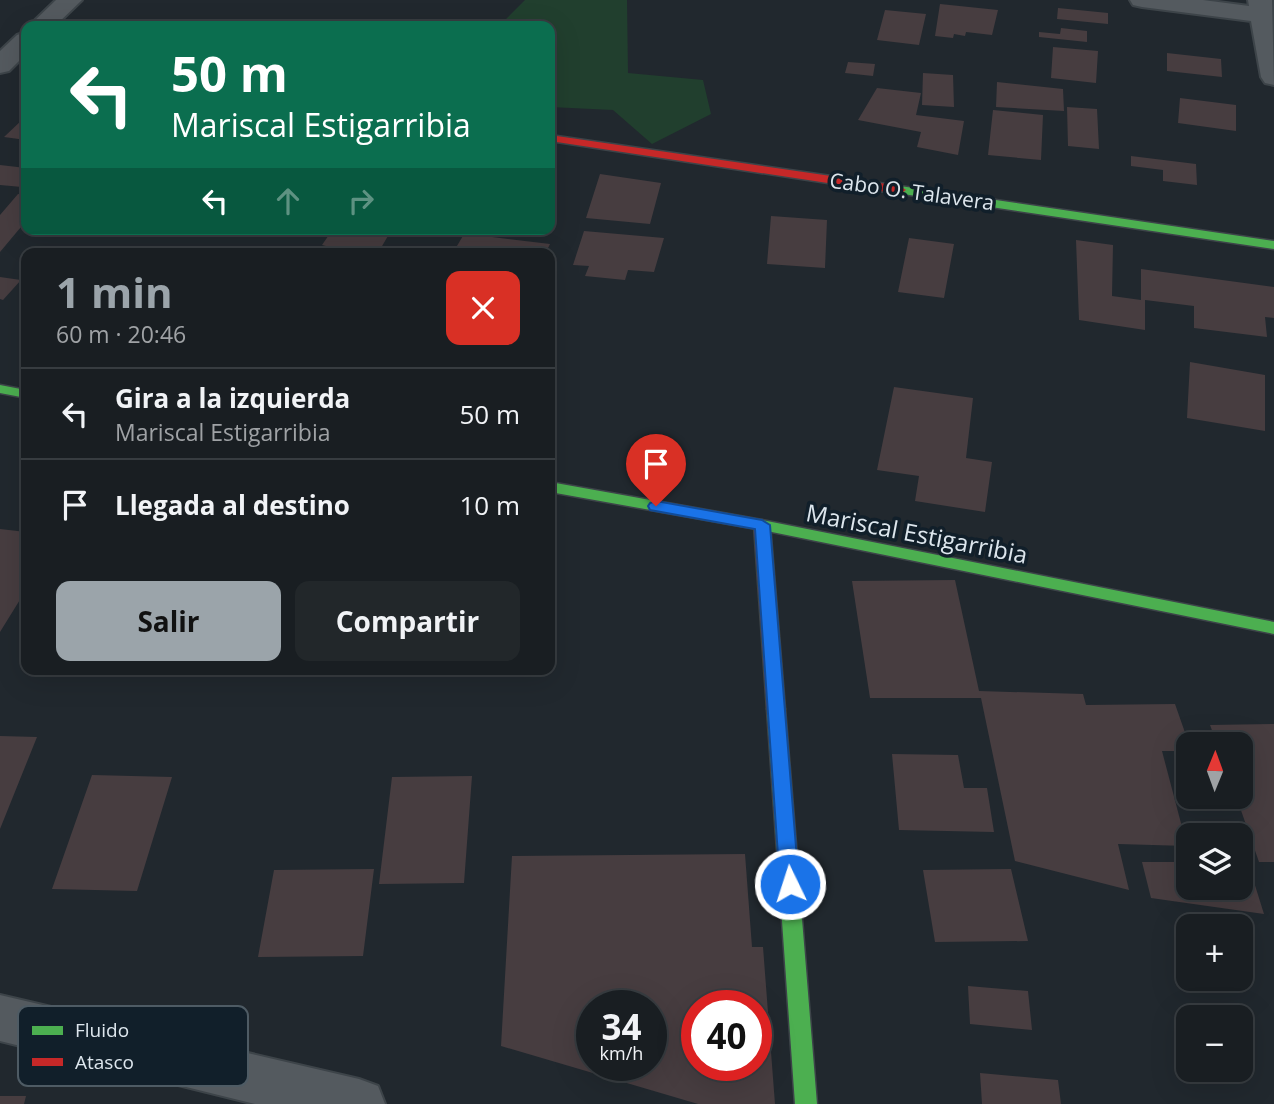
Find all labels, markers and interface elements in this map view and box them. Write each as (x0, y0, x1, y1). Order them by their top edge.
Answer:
text: 50 m (171, 40, 288, 106)
icon: left (56, 49, 147, 140)
text: Mariscal Estigarribia (171, 103, 471, 146)
street label: Cabo O. Talavera (828, 166, 996, 216)
icon: left (196, 182, 234, 220)
icon: ahead (269, 182, 307, 220)
icon: right (342, 182, 380, 220)
text: 1 min (56, 263, 173, 320)
button: close (446, 271, 520, 345)
text: 60 m · 20:46 (56, 318, 186, 350)
text: Gira a la izquierda (115, 380, 350, 416)
icon: left (56, 395, 94, 433)
text: 50 m (459, 396, 520, 432)
text: Mariscal Estigarribia (115, 416, 331, 448)
pin (626, 434, 686, 506)
icon: arrive (637, 445, 675, 483)
icon: arrive (56, 486, 94, 524)
text: Llegada al destino (115, 487, 350, 523)
text: 10 m (459, 487, 520, 523)
street label: Mariscal Estigarribia (803, 495, 1031, 571)
button: Salir (56, 581, 281, 661)
button: Compartir (295, 581, 520, 661)
north arrow (1176, 732, 1253, 808)
map controls (1176, 732, 1253, 1082)
button: layers (1176, 823, 1253, 900)
position arrow (753, 847, 827, 921)
button: + (1176, 914, 1253, 991)
speed limit sign: 40 (681, 990, 772, 1081)
text: 34 (601, 1003, 642, 1050)
button: − (1176, 1005, 1253, 1082)
legend (18, 1006, 248, 1086)
text: Fluido (75, 1017, 129, 1043)
text: km/h (600, 1041, 643, 1065)
text: Atasco (75, 1049, 134, 1075)

